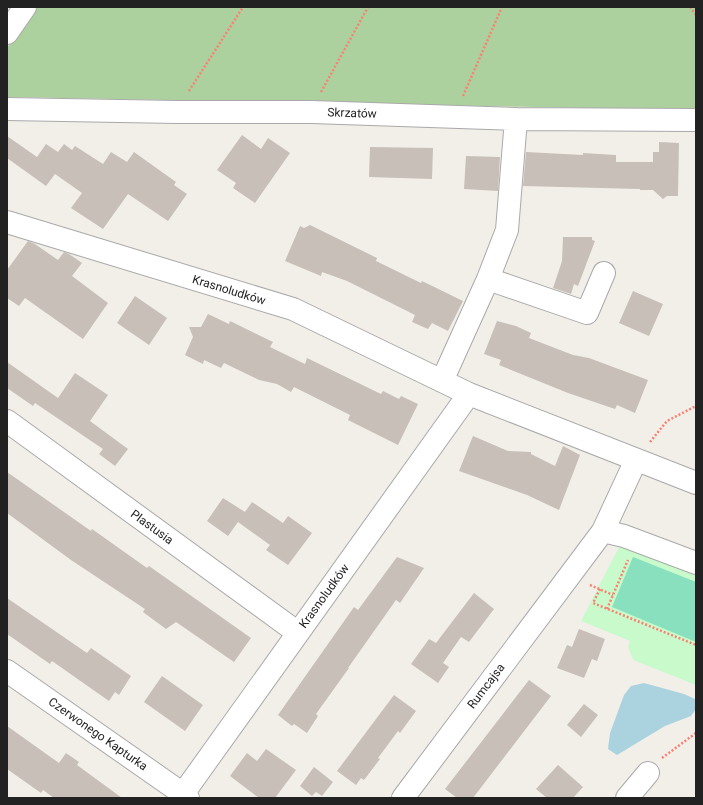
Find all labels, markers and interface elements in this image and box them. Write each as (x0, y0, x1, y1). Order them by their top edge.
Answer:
street label: Skrzatów (327, 105, 377, 121)
street label: Krasnoludków (191, 272, 267, 308)
street label: Plastusia (128, 507, 176, 547)
street label: Krasnoludków (296, 561, 352, 631)
street label: Rumcajsa (464, 661, 508, 711)
street label: Czerwonego Kapturka (46, 695, 150, 773)

